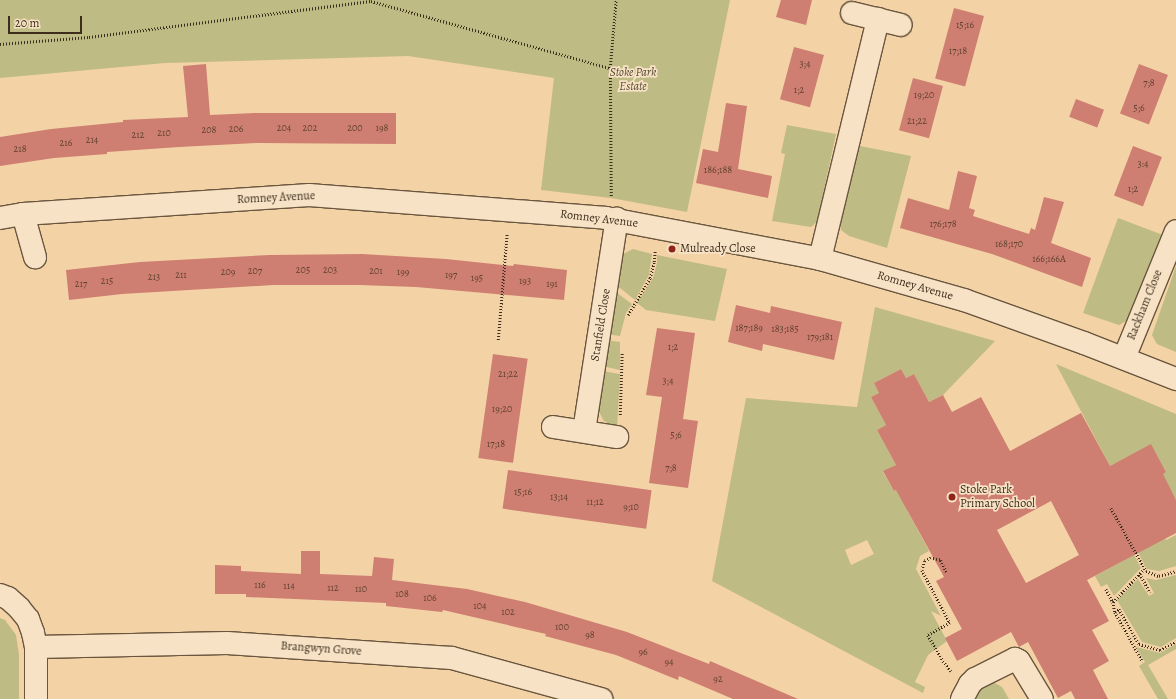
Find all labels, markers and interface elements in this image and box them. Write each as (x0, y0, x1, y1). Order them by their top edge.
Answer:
scale bar (10, 8, 84, 34)
text: 20 m (15, 15, 39, 31)
house number: 15;16 (956, 19, 974, 31)
house number: 17;18 (949, 45, 967, 57)
house number: 3;4 (799, 58, 811, 70)
park label: Stoke Park Estate (610, 66, 656, 94)
house number: 7;8 (1143, 77, 1155, 89)
house number: 1;2 (794, 84, 804, 96)
house number: 19;20 (914, 89, 934, 101)
house number: 5;6 (1133, 102, 1145, 114)
house number: 21;22 (907, 115, 927, 127)
house number: 204 (277, 122, 291, 134)
house number: 202 (303, 122, 317, 134)
house number: 200 (347, 122, 363, 134)
house number: 198 (376, 122, 388, 134)
house number: 206 (229, 123, 243, 135)
house number: 208 (202, 124, 216, 136)
house number: 210 (157, 127, 171, 139)
house number: 212 (132, 129, 144, 141)
house number: 214 (86, 134, 98, 146)
house number: 216 (60, 137, 72, 149)
house number: 218 (13, 143, 27, 155)
house number: 3:4 (1137, 158, 1149, 170)
house number: 186;188 (704, 164, 732, 176)
house number: 1;2 (1128, 183, 1138, 195)
street label: Romney Avenue (237, 189, 315, 207)
street label: Romney Avenue (559, 207, 639, 231)
house number: 176;178 (929, 218, 957, 230)
house number: 168;170 (995, 238, 1023, 250)
place label: Mulready Close (680, 242, 756, 256)
marker: Mulready Close (667, 244, 677, 254)
house number: 166;166A (1032, 253, 1066, 265)
house number: 205 (296, 264, 310, 276)
house number: 203 (323, 264, 337, 276)
house number: 207 (248, 265, 262, 277)
house number: 201 (369, 265, 383, 277)
house number: 209 (221, 266, 235, 278)
house number: 199 (397, 266, 409, 278)
street label: Romney Avenue (875, 268, 955, 304)
street label: Rackham Close (1124, 268, 1166, 342)
house number: 211 (175, 269, 187, 281)
house number: 197 (445, 269, 457, 281)
house number: 213 (148, 271, 160, 283)
house number: 195 (471, 272, 483, 284)
house number: 215 (101, 275, 113, 287)
house number: 193 (519, 275, 531, 287)
house number: 217 (75, 278, 87, 290)
house number: 191 (546, 278, 558, 290)
street label: Stanfield Close (588, 288, 614, 362)
house number: 187;189 (735, 322, 763, 334)
house number: 183;185 (771, 323, 799, 335)
house number: 179;181 (807, 331, 833, 343)
house number: 1;2 (668, 341, 678, 353)
house number: 21;22 (498, 368, 518, 380)
house number: 3;4 (662, 375, 674, 387)
house number: 19;20 (492, 403, 512, 415)
house number: 5;6 (670, 429, 682, 441)
house number: 17;18 (487, 438, 505, 450)
house number: 7;8 (665, 462, 677, 474)
place label: Stoke Park Primary School (960, 483, 1035, 511)
house number: 15;16 (514, 486, 532, 498)
house number: 13;14 (550, 491, 568, 503)
marker: Stoke Park Primary School (947, 492, 957, 502)
house number: 11;12 (586, 496, 604, 508)
house number: 9;10 (623, 501, 639, 513)
house number: 116 (254, 579, 266, 591)
house number: 114 (283, 580, 295, 592)
house number: 112 (327, 582, 339, 594)
house number: 110 (355, 583, 367, 595)
house number: 108 (395, 588, 409, 600)
house number: 106 (423, 592, 437, 604)
house number: 104 (473, 600, 487, 612)
house number: 102 (501, 606, 515, 618)
house number: 100 (555, 621, 569, 633)
house number: 98 (585, 629, 595, 641)
street label: Brangwyn Grove (280, 639, 362, 659)
house number: 96 (638, 646, 648, 658)
house number: 94 (664, 656, 674, 668)
house number: 92 (713, 673, 723, 685)

